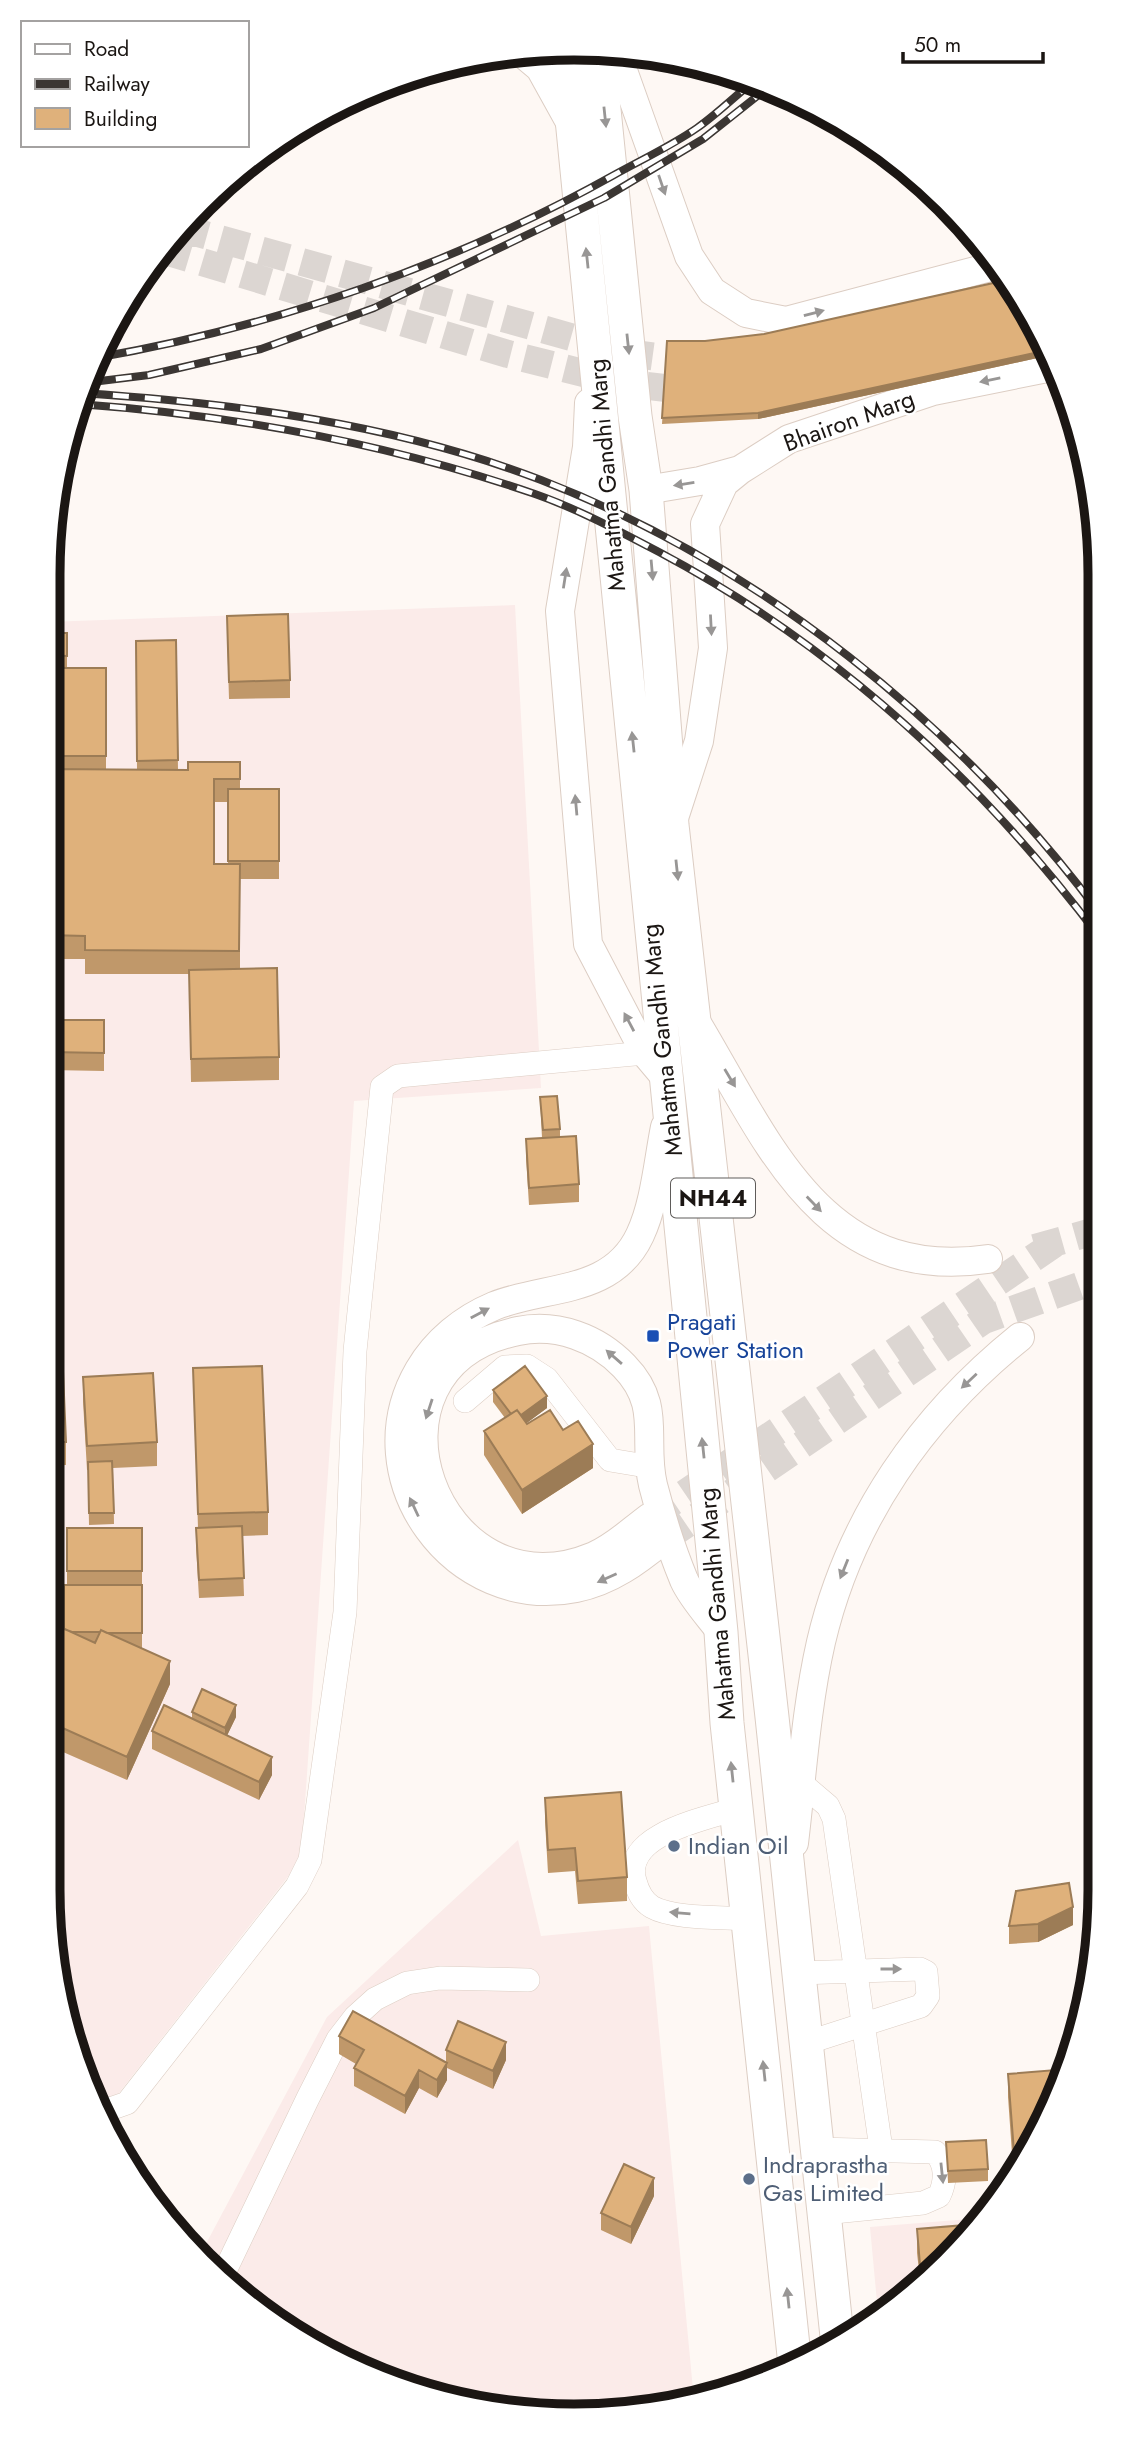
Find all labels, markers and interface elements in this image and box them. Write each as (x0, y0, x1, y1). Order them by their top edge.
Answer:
legend (21, 21, 248, 147)
scale bar (903, 21, 1043, 65)
text: 50 m (914, 30, 961, 60)
text: Road (84, 34, 129, 64)
text: Railway (84, 69, 150, 99)
text: Building (84, 104, 157, 134)
one-way arrow (599, 107, 610, 129)
one-way arrow (657, 175, 668, 196)
one-way arrow (581, 247, 592, 269)
one-way arrow (803, 307, 825, 318)
one-way arrow (623, 333, 634, 355)
street label: Mahatma Gandhi Marg (579, 357, 634, 593)
one-way arrow (979, 374, 1001, 385)
street label: Bhairon Marg (778, 381, 919, 460)
one-way arrow (673, 479, 695, 490)
one-way arrow (647, 559, 658, 581)
one-way arrow (560, 567, 571, 589)
one-way arrow (706, 614, 717, 636)
one-way arrow (627, 731, 638, 753)
one-way arrow (570, 793, 581, 815)
one-way arrow (672, 859, 683, 881)
street label: Mahatma Gandhi Marg (632, 922, 691, 1158)
one-way arrow (623, 1011, 635, 1031)
one-way arrow (723, 1068, 736, 1087)
road number: NH44 (671, 1178, 755, 1218)
one-way arrow (806, 1196, 823, 1213)
place label: Pragati Power Station (667, 1304, 804, 1367)
one-way arrow (470, 1308, 490, 1320)
marker: Pragati Power Station (645, 1328, 661, 1344)
one-way arrow (605, 1350, 622, 1365)
one-way arrow (960, 1373, 977, 1390)
one-way arrow (423, 1398, 434, 1419)
one-way arrow (697, 1437, 708, 1459)
street label: Mahatma Gandhi Marg (689, 1486, 744, 1722)
one-way arrow (408, 1497, 420, 1517)
one-way arrow (838, 1559, 849, 1580)
one-way arrow (597, 1572, 617, 1584)
one-way arrow (727, 1761, 738, 1783)
place label: Indian Oil (688, 1828, 788, 1863)
marker: Indian Oil (666, 1838, 682, 1854)
one-way arrow (669, 1907, 691, 1918)
one-way arrow (881, 1963, 903, 1975)
one-way arrow (758, 2060, 769, 2082)
place label: Indraprastha Gas Limited (763, 2147, 888, 2210)
one-way arrow (937, 2162, 948, 2184)
marker: Indraprastha Gas Limited (741, 2171, 757, 2187)
one-way arrow (782, 2286, 793, 2308)

